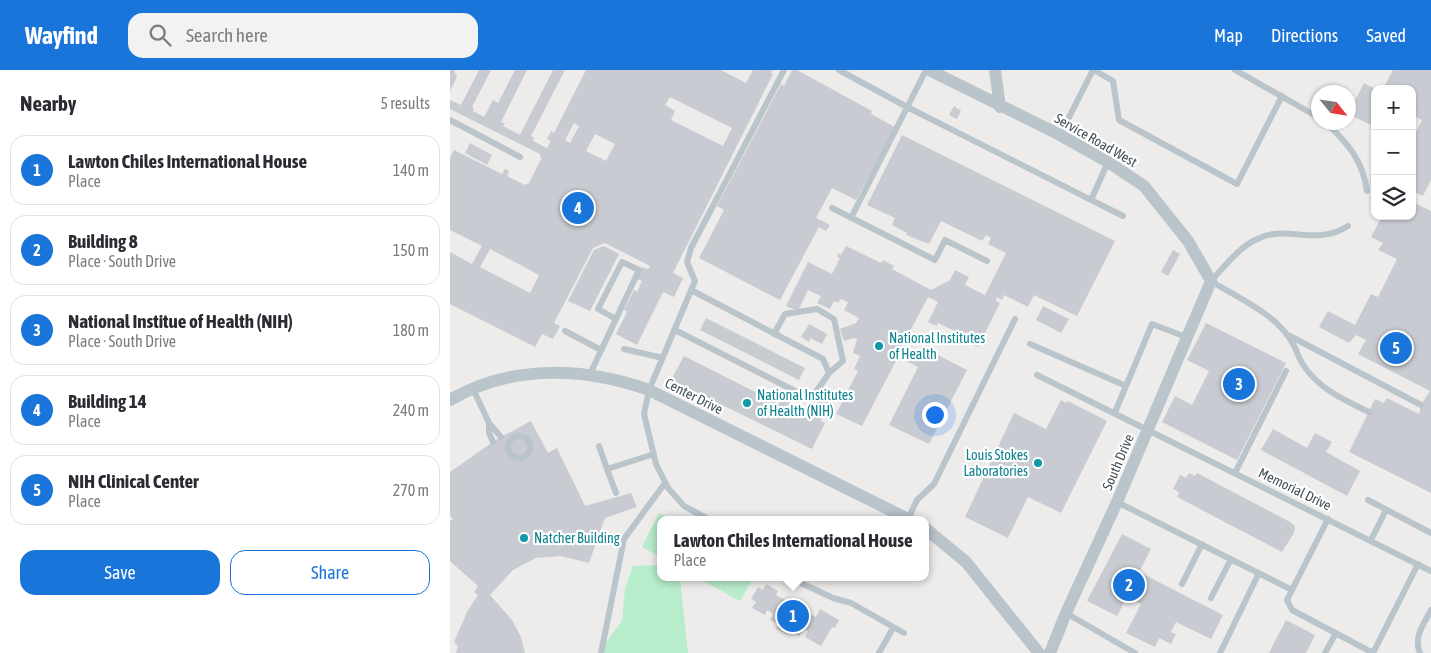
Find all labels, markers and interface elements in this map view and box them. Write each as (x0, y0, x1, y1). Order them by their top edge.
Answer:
search box (128, 13, 478, 58)
icon: search (146, 21, 174, 49)
text: Wayfind (25, 22, 98, 49)
text: Search here (186, 24, 268, 46)
text: Map (1214, 25, 1243, 46)
text: Directions (1271, 25, 1338, 46)
text: Saved (1366, 25, 1406, 46)
north arrow (1311, 85, 1356, 130)
map controls (1371, 85, 1416, 220)
button: + (1371, 85, 1416, 130)
text: Nearby (20, 91, 76, 115)
text: 5 results (380, 94, 430, 112)
street label: Service Road West (1052, 110, 1140, 170)
button: − (1371, 130, 1416, 175)
text: Lawton Chiles International House (68, 150, 307, 172)
text: 1 (33, 161, 41, 179)
text: 140 m (393, 161, 429, 179)
text: Place (68, 172, 101, 190)
button: layers (1371, 175, 1416, 220)
pin: 4 (562, 189, 594, 227)
text: Building 8 (68, 230, 138, 252)
text: 2 (33, 241, 41, 259)
text: 150 m (393, 241, 429, 259)
text: Place · South Drive (68, 252, 176, 270)
text: National Institue of Health (NIH) (68, 310, 293, 332)
text: 3 (33, 321, 41, 339)
text: 180 m (393, 321, 429, 339)
pin: 5 (1380, 329, 1412, 367)
place label: National Institutes of Health (889, 330, 985, 362)
text: Place · South Drive (68, 332, 176, 350)
marker: National Institutes of Health (873, 340, 885, 352)
pin: 3 (1223, 365, 1255, 403)
street label: Center Drive (662, 375, 726, 417)
place label: National Institutes of Health (NIH) (757, 387, 853, 419)
text: Building 14 (68, 390, 147, 412)
marker: National Institutes of Health (NIH) (741, 397, 753, 409)
text: 4 (33, 401, 41, 419)
text: 240 m (393, 401, 429, 419)
your location (922, 402, 948, 428)
text: Place (68, 412, 101, 430)
street label: South Drive (1099, 432, 1137, 492)
place label: Louis Stokes Laboratories (963, 447, 1028, 479)
marker: Louis Stokes Laboratories (1032, 457, 1044, 469)
street label: Memorial Drive (1256, 464, 1334, 514)
text: NIH Clinical Center (68, 470, 199, 492)
text: 5 (33, 481, 41, 499)
text: 270 m (393, 481, 429, 499)
text: Place (68, 492, 101, 510)
popup (657, 516, 929, 581)
text: Lawton Chiles International House (673, 529, 913, 551)
place label: Natcher Building (534, 530, 620, 546)
marker: Natcher Building (518, 532, 530, 544)
button: Save (20, 550, 220, 595)
button: Share (230, 550, 430, 595)
text: Place (673, 551, 706, 569)
pin: 2 (1113, 566, 1145, 604)
pin: 1 (777, 597, 809, 635)

